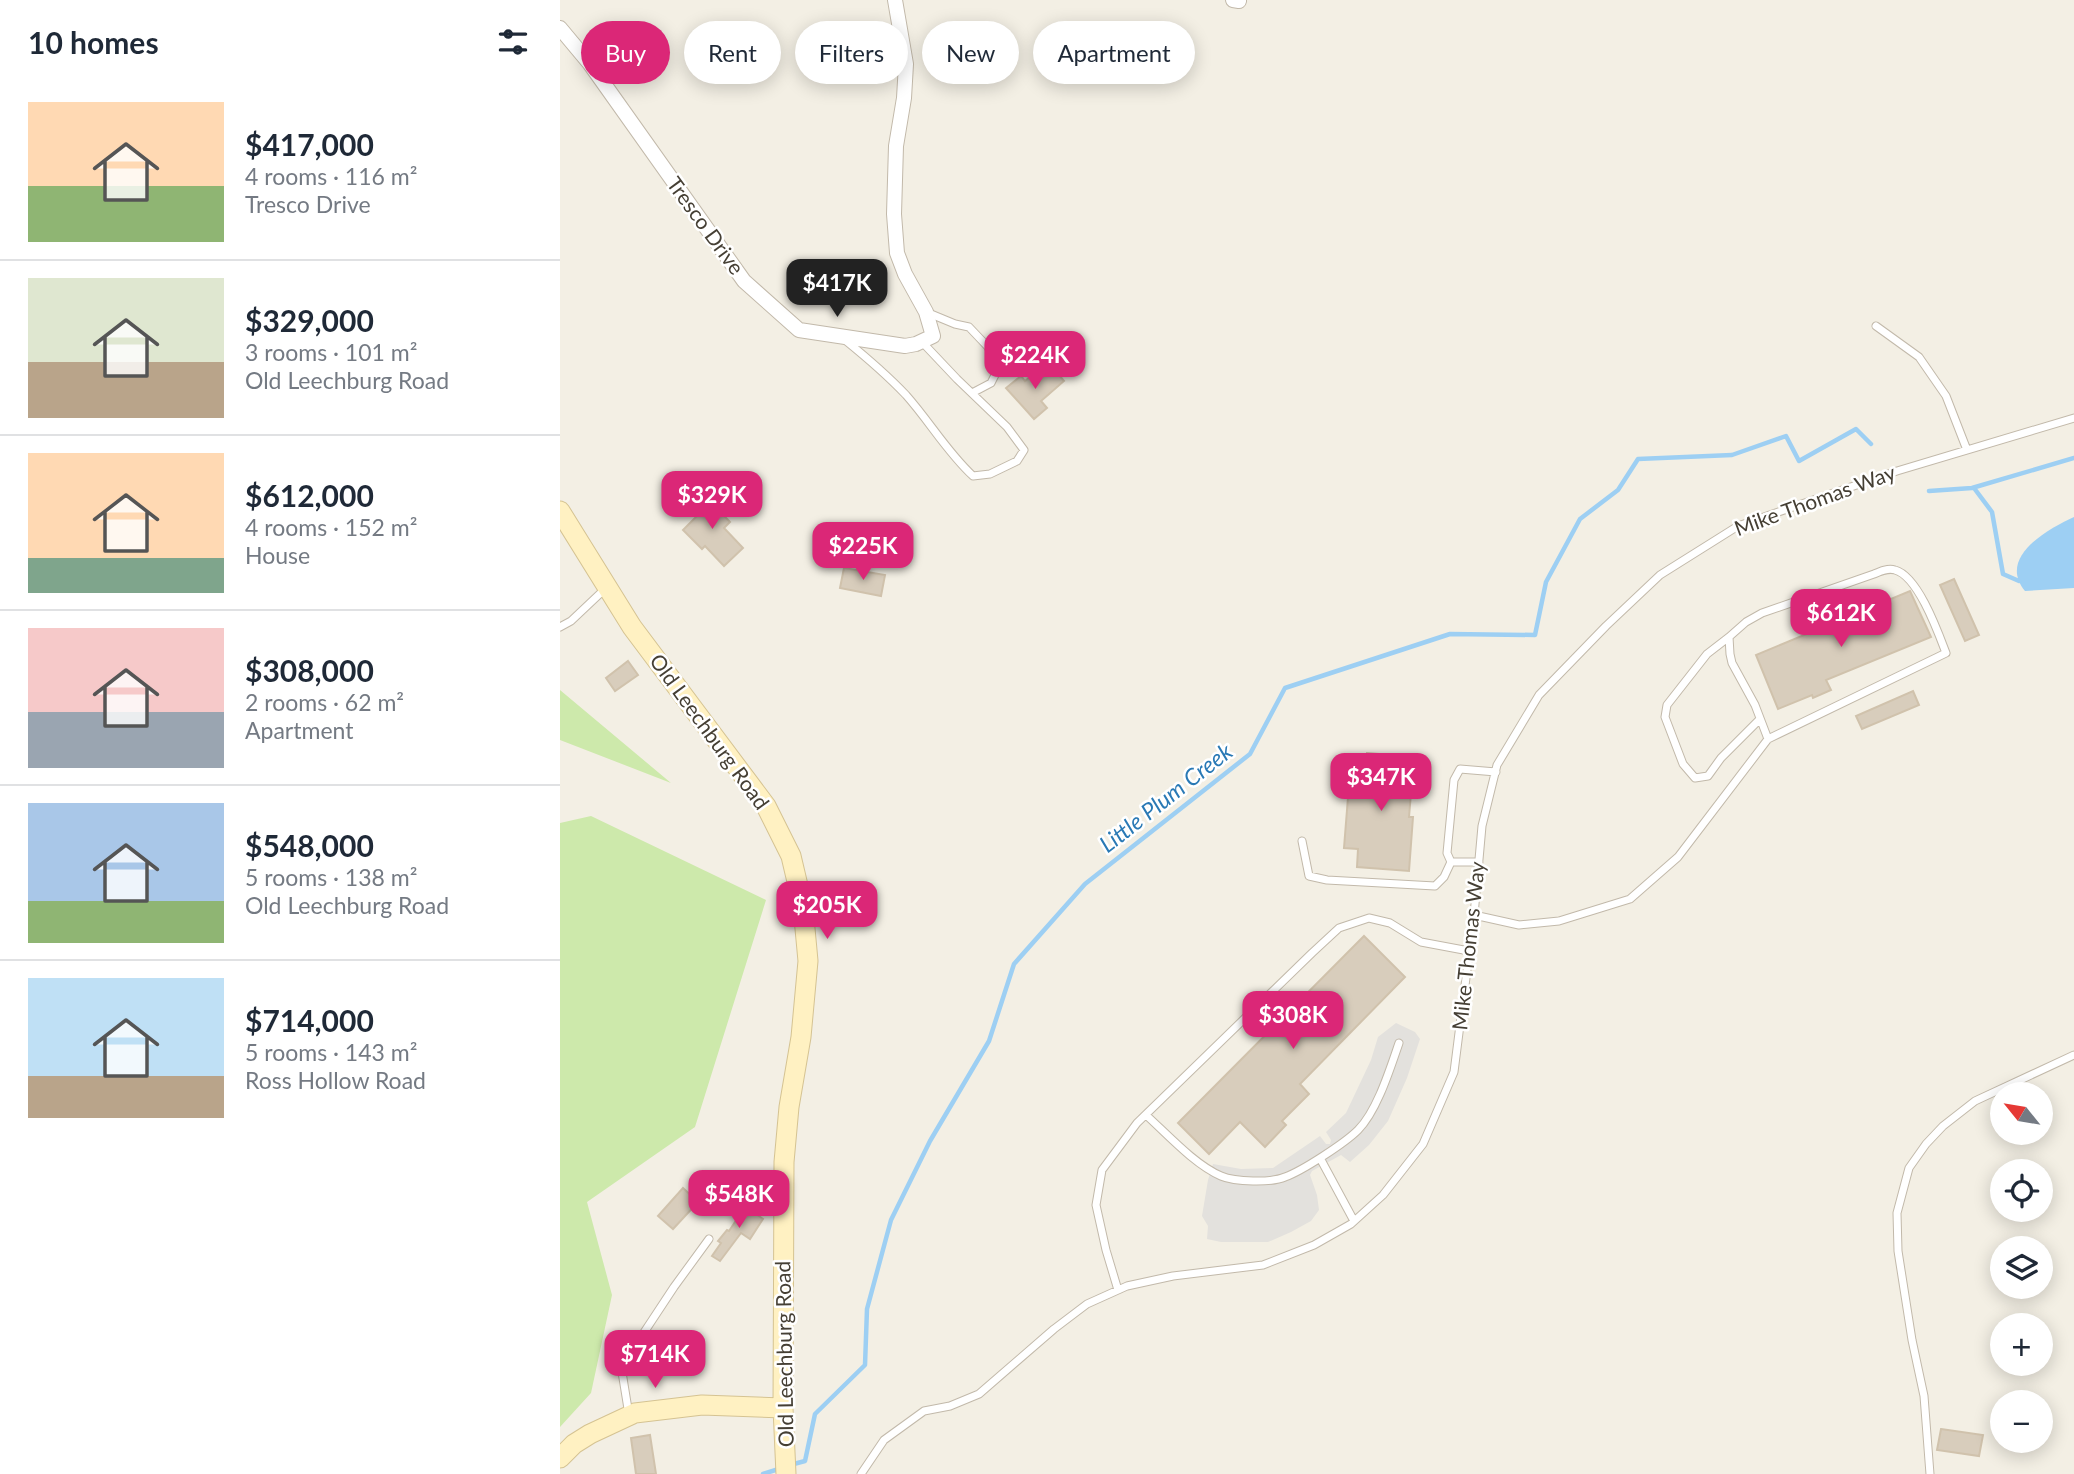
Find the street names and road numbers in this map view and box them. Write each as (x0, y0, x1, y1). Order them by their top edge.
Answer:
street label: Tresco Drive (662, 171, 750, 279)
street label: Mike Thomas Way (1731, 459, 1899, 540)
street label: Old Leechburg Road (645, 648, 775, 814)
street label: Mike Thomas Way (1446, 860, 1489, 1031)
street label: Old Leechburg Road (769, 1261, 798, 1447)

